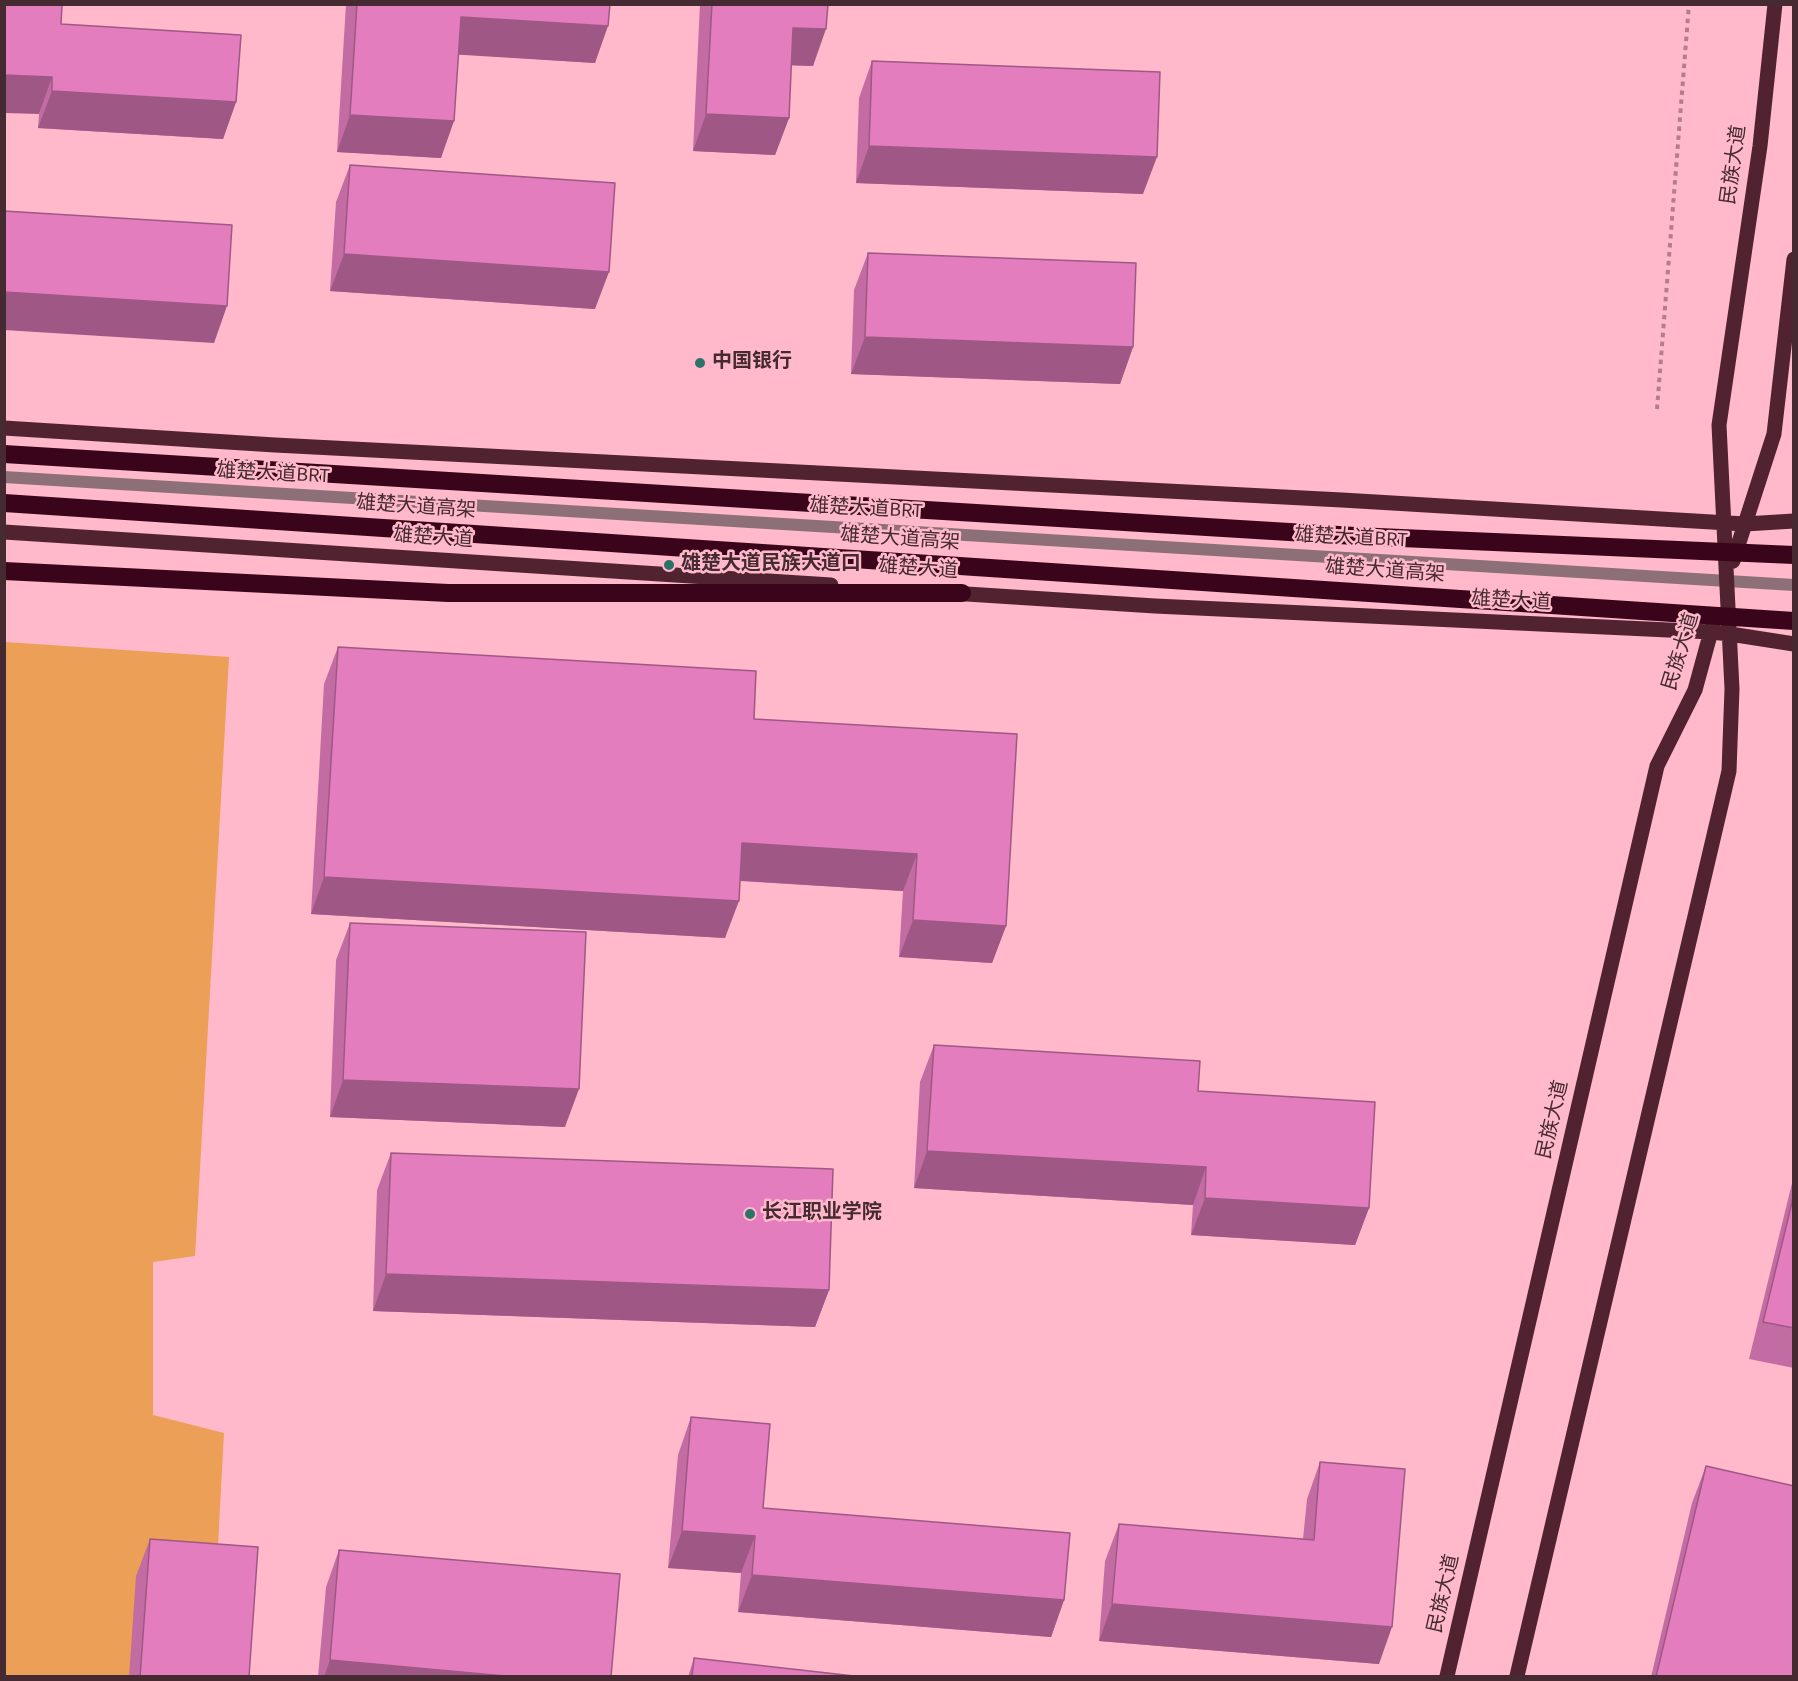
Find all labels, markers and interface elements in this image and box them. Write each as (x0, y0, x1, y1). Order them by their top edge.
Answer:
street label: 民族大道 (1718, 124, 1752, 206)
place label: 中国银行 (712, 351, 792, 375)
marker: 中国银行 (693, 356, 707, 370)
street label: 雄楚大道BRT (216, 460, 330, 490)
street label: 雄楚大道高架 (355, 492, 477, 524)
street label: 雄楚大道BRT (809, 495, 923, 525)
street label: 雄楚大道 (392, 524, 474, 554)
street label: 雄楚大道高架 (839, 524, 961, 556)
street label: 雄楚大道BRT (1294, 524, 1408, 554)
place label: 雄楚大道民族大道口 (681, 553, 861, 577)
street label: 雄楚大道 (877, 555, 959, 585)
street label: 雄楚大道高架 (1324, 556, 1446, 588)
marker: 雄楚大道民族大道口 (662, 558, 676, 572)
street label: 雄楚大道 (1470, 588, 1552, 616)
street label: 民族大道 (1659, 610, 1705, 694)
street label: 民族大道 (1533, 1078, 1575, 1162)
place label: 长江职业学院 (762, 1202, 882, 1226)
marker: 长江职业学院 (743, 1207, 757, 1221)
street label: 民族大道 (1424, 1552, 1466, 1636)

